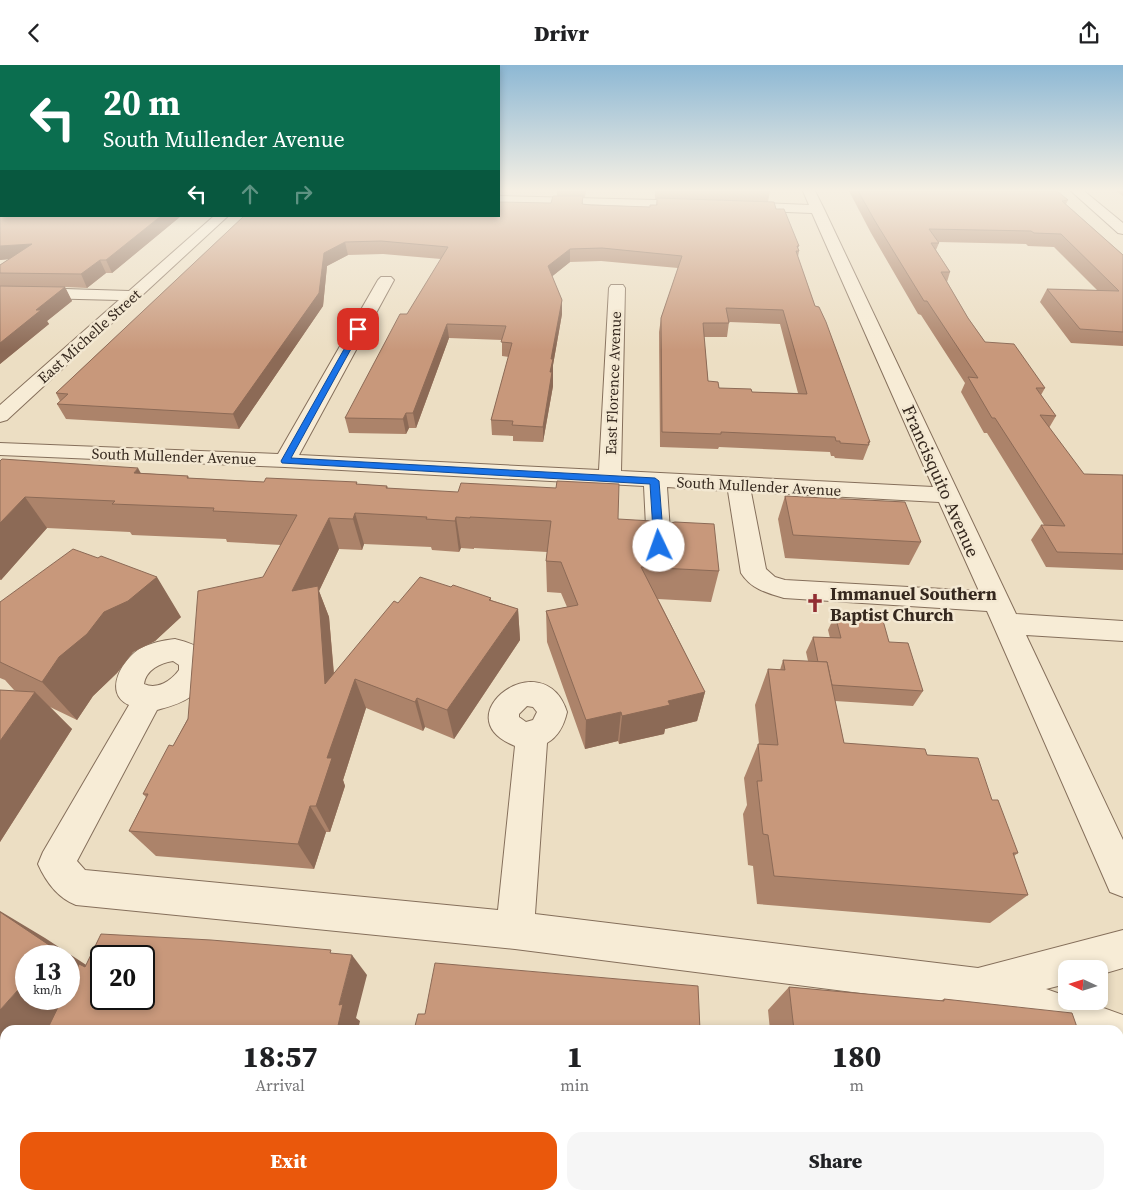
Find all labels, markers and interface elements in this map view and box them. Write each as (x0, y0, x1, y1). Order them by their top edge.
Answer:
text: Drivr (534, 18, 589, 48)
icon: back (20, 19, 48, 47)
icon: share (1075, 19, 1103, 47)
text: 20 m (103, 79, 180, 127)
icon: left (20, 85, 85, 150)
text: South Mullender Avenue (103, 124, 345, 154)
icon: left (183, 180, 211, 208)
icon: ahead (236, 180, 264, 208)
icon: right (289, 180, 317, 208)
street label: East Michelle Street (33, 284, 145, 388)
pin (337, 308, 379, 350)
street label: East Florence Avenue (600, 311, 626, 455)
icon: arrive (344, 315, 372, 343)
street label: Francisquito Avenue (896, 401, 986, 561)
street label: South Mullender Avenue (91, 443, 257, 469)
street label: South Mullender Avenue (676, 471, 842, 501)
position arrow (632, 519, 684, 571)
place label: Immanuel Southern Baptist Church (830, 581, 997, 627)
church icon: Immanuel Southern Baptist Church (804, 592, 826, 614)
speed limit sign: 20 (90, 945, 155, 1010)
text: 13 (34, 954, 61, 988)
north arrow (1058, 960, 1108, 1010)
map controls (1058, 960, 1108, 1010)
text: km/h (33, 982, 62, 998)
text: 18:57 (243, 1036, 318, 1077)
text: 1 (566, 1036, 583, 1077)
text: 180 (832, 1036, 881, 1077)
text: Arrival (255, 1074, 305, 1096)
text: min (560, 1074, 589, 1096)
text: m (849, 1074, 864, 1096)
button: Exit (20, 1132, 557, 1190)
button: Share (567, 1132, 1104, 1190)

